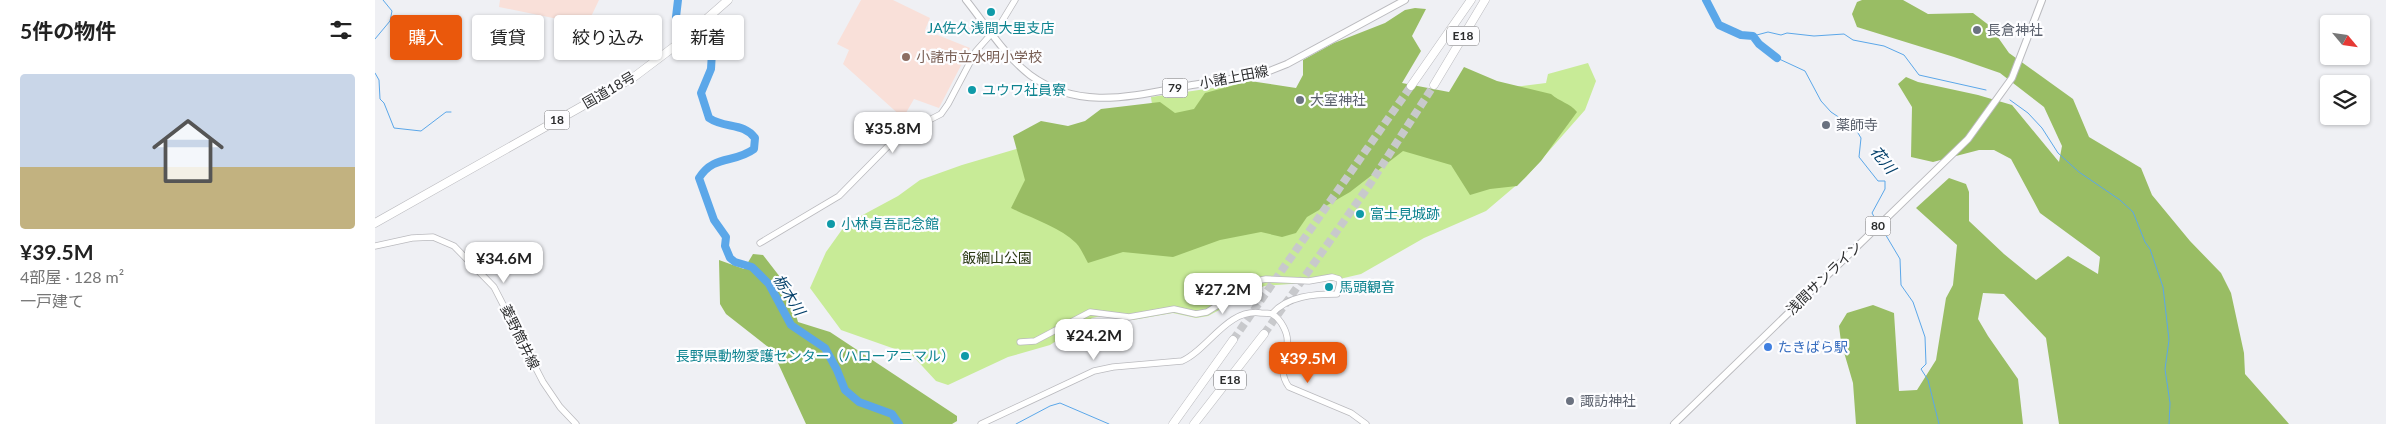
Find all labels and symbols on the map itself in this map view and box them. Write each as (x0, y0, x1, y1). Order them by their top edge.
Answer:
marker: JA佐久浅間大里支店 (985, 6, 997, 18)
north arrow (2320, 15, 2370, 65)
place label: JA佐久浅間大里支店 (927, 19, 1055, 36)
place label: 長倉神社 (1987, 21, 2043, 38)
marker: 長倉神社 (1971, 24, 1983, 36)
road number: E18 (1447, 27, 1479, 46)
place label: 小諸市立水明小学校 (916, 48, 1042, 65)
marker: 小諸市立水明小学校 (900, 51, 912, 63)
street label: 小諸上田線 (1198, 61, 1270, 92)
street label: 国道18号 (579, 68, 638, 111)
road number: 79 (1163, 78, 1187, 98)
place label: ユウワ社員寮 (982, 81, 1066, 98)
marker: ユウワ社員寮 (966, 84, 978, 96)
place label: 大室神社 (1310, 91, 1366, 108)
marker: 大室神社 (1294, 94, 1306, 106)
road number: 18 (545, 110, 569, 130)
pin: ¥35.8M (852, 112, 934, 154)
place label: 薬師寺 (1836, 116, 1878, 133)
marker: 薬師寺 (1820, 119, 1832, 131)
water label: 花川 (1867, 142, 1901, 178)
place label: 富士見城跡 (1370, 205, 1440, 222)
marker: 富士見城跡 (1354, 208, 1366, 220)
place label: 小林貞吾記念館 (841, 215, 939, 232)
road number: 80 (1865, 217, 1891, 236)
marker: 小林貞吾記念館 (825, 218, 837, 230)
street label: 浅間サンライン (1783, 237, 1865, 318)
pin: ¥34.6M (463, 242, 545, 284)
park label: 飯綱山公園 (962, 249, 1032, 266)
water label: 栃木川 (770, 271, 810, 320)
pin: ¥27.2M (1182, 272, 1264, 315)
place label: 馬頭観音 (1339, 278, 1395, 295)
marker: 馬頭観音 (1323, 281, 1335, 293)
street label: 菱野筒井線 (497, 302, 543, 372)
pin: ¥24.2M (1053, 318, 1135, 361)
place label: たきばら駅 (1778, 338, 1848, 355)
marker: たきばら駅 (1762, 341, 1774, 353)
pin: ¥39.5M (1267, 342, 1349, 384)
place label: 長野県動物愛護センター（ハローアニマル） (676, 347, 955, 364)
marker: 長野県動物愛護センター（ハローアニマル） (959, 350, 971, 362)
road number: E18 (1214, 370, 1246, 390)
place label: 諏訪神社 (1580, 392, 1636, 409)
marker: 諏訪神社 (1564, 395, 1576, 407)

